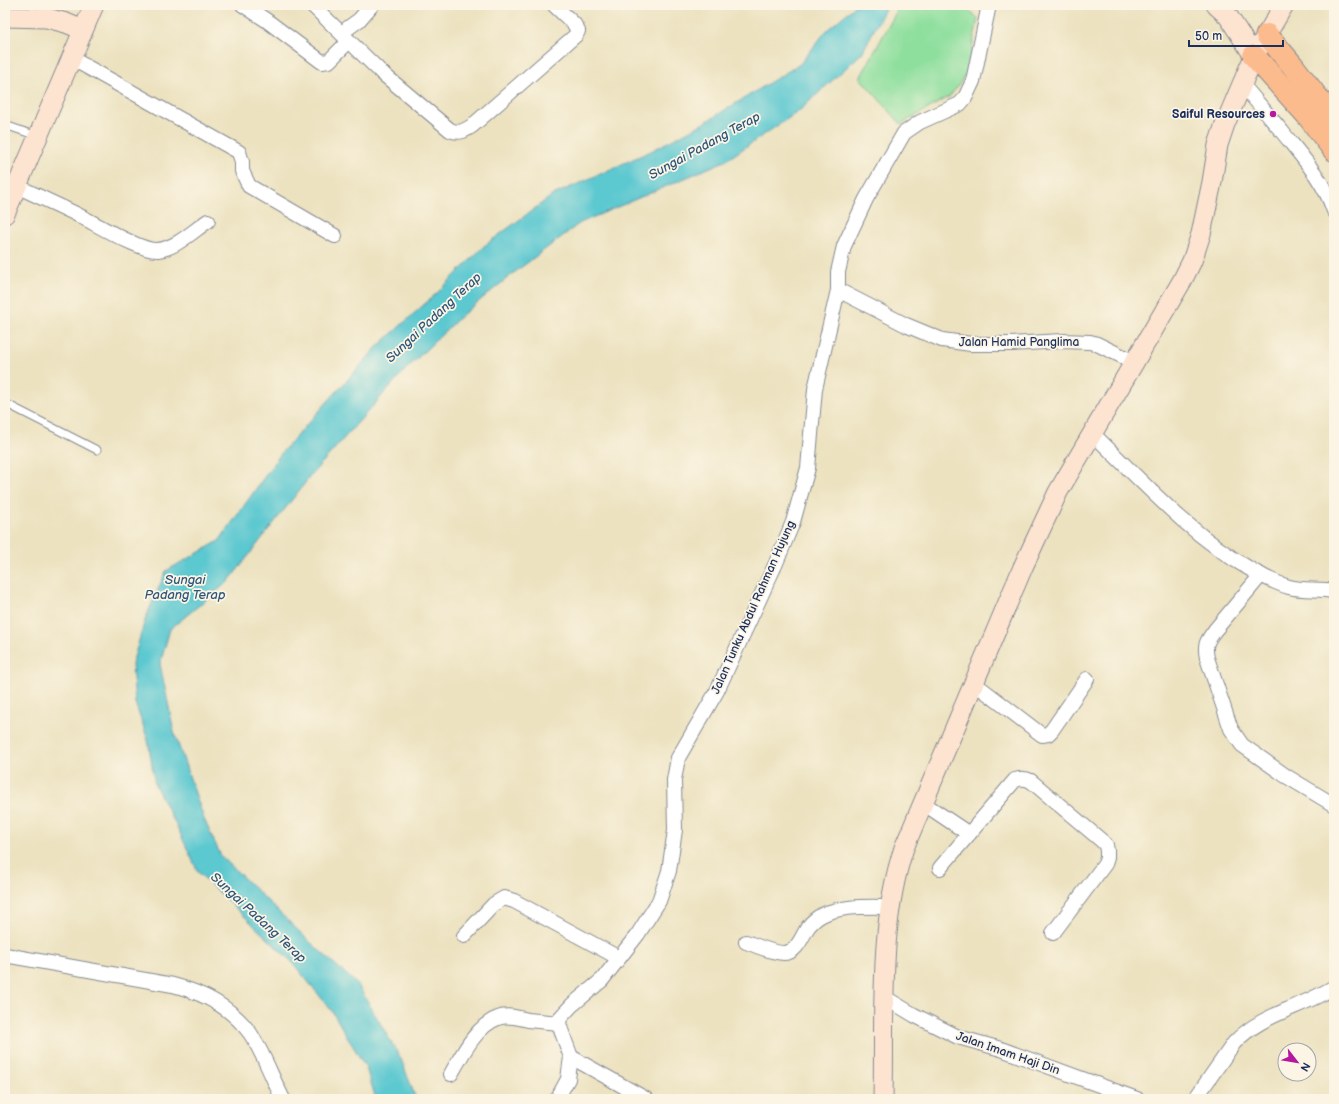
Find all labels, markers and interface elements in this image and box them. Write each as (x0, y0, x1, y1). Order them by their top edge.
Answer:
scale bar (1189, 22, 1283, 48)
text: 50 m (1195, 29, 1222, 44)
place label: Saiful Resources (1172, 107, 1265, 122)
water label: Sungai Padang Terap (646, 108, 763, 183)
marker: Saiful Resources (1268, 109, 1278, 119)
water label: Sungai Padang Terap (383, 269, 485, 366)
street label: Jalan Hamid Panglima (959, 335, 1079, 350)
street label: Jalan Tunku Abdul Rahman Hujung (708, 518, 799, 696)
water label: Sungai Padang Terap (144, 572, 226, 603)
water label: Sungai Padang Terap (207, 869, 310, 967)
street label: Jalan Imam Haji Din (954, 1029, 1062, 1078)
north arrow (1277, 1042, 1317, 1082)
text: N (1297, 1060, 1313, 1074)

